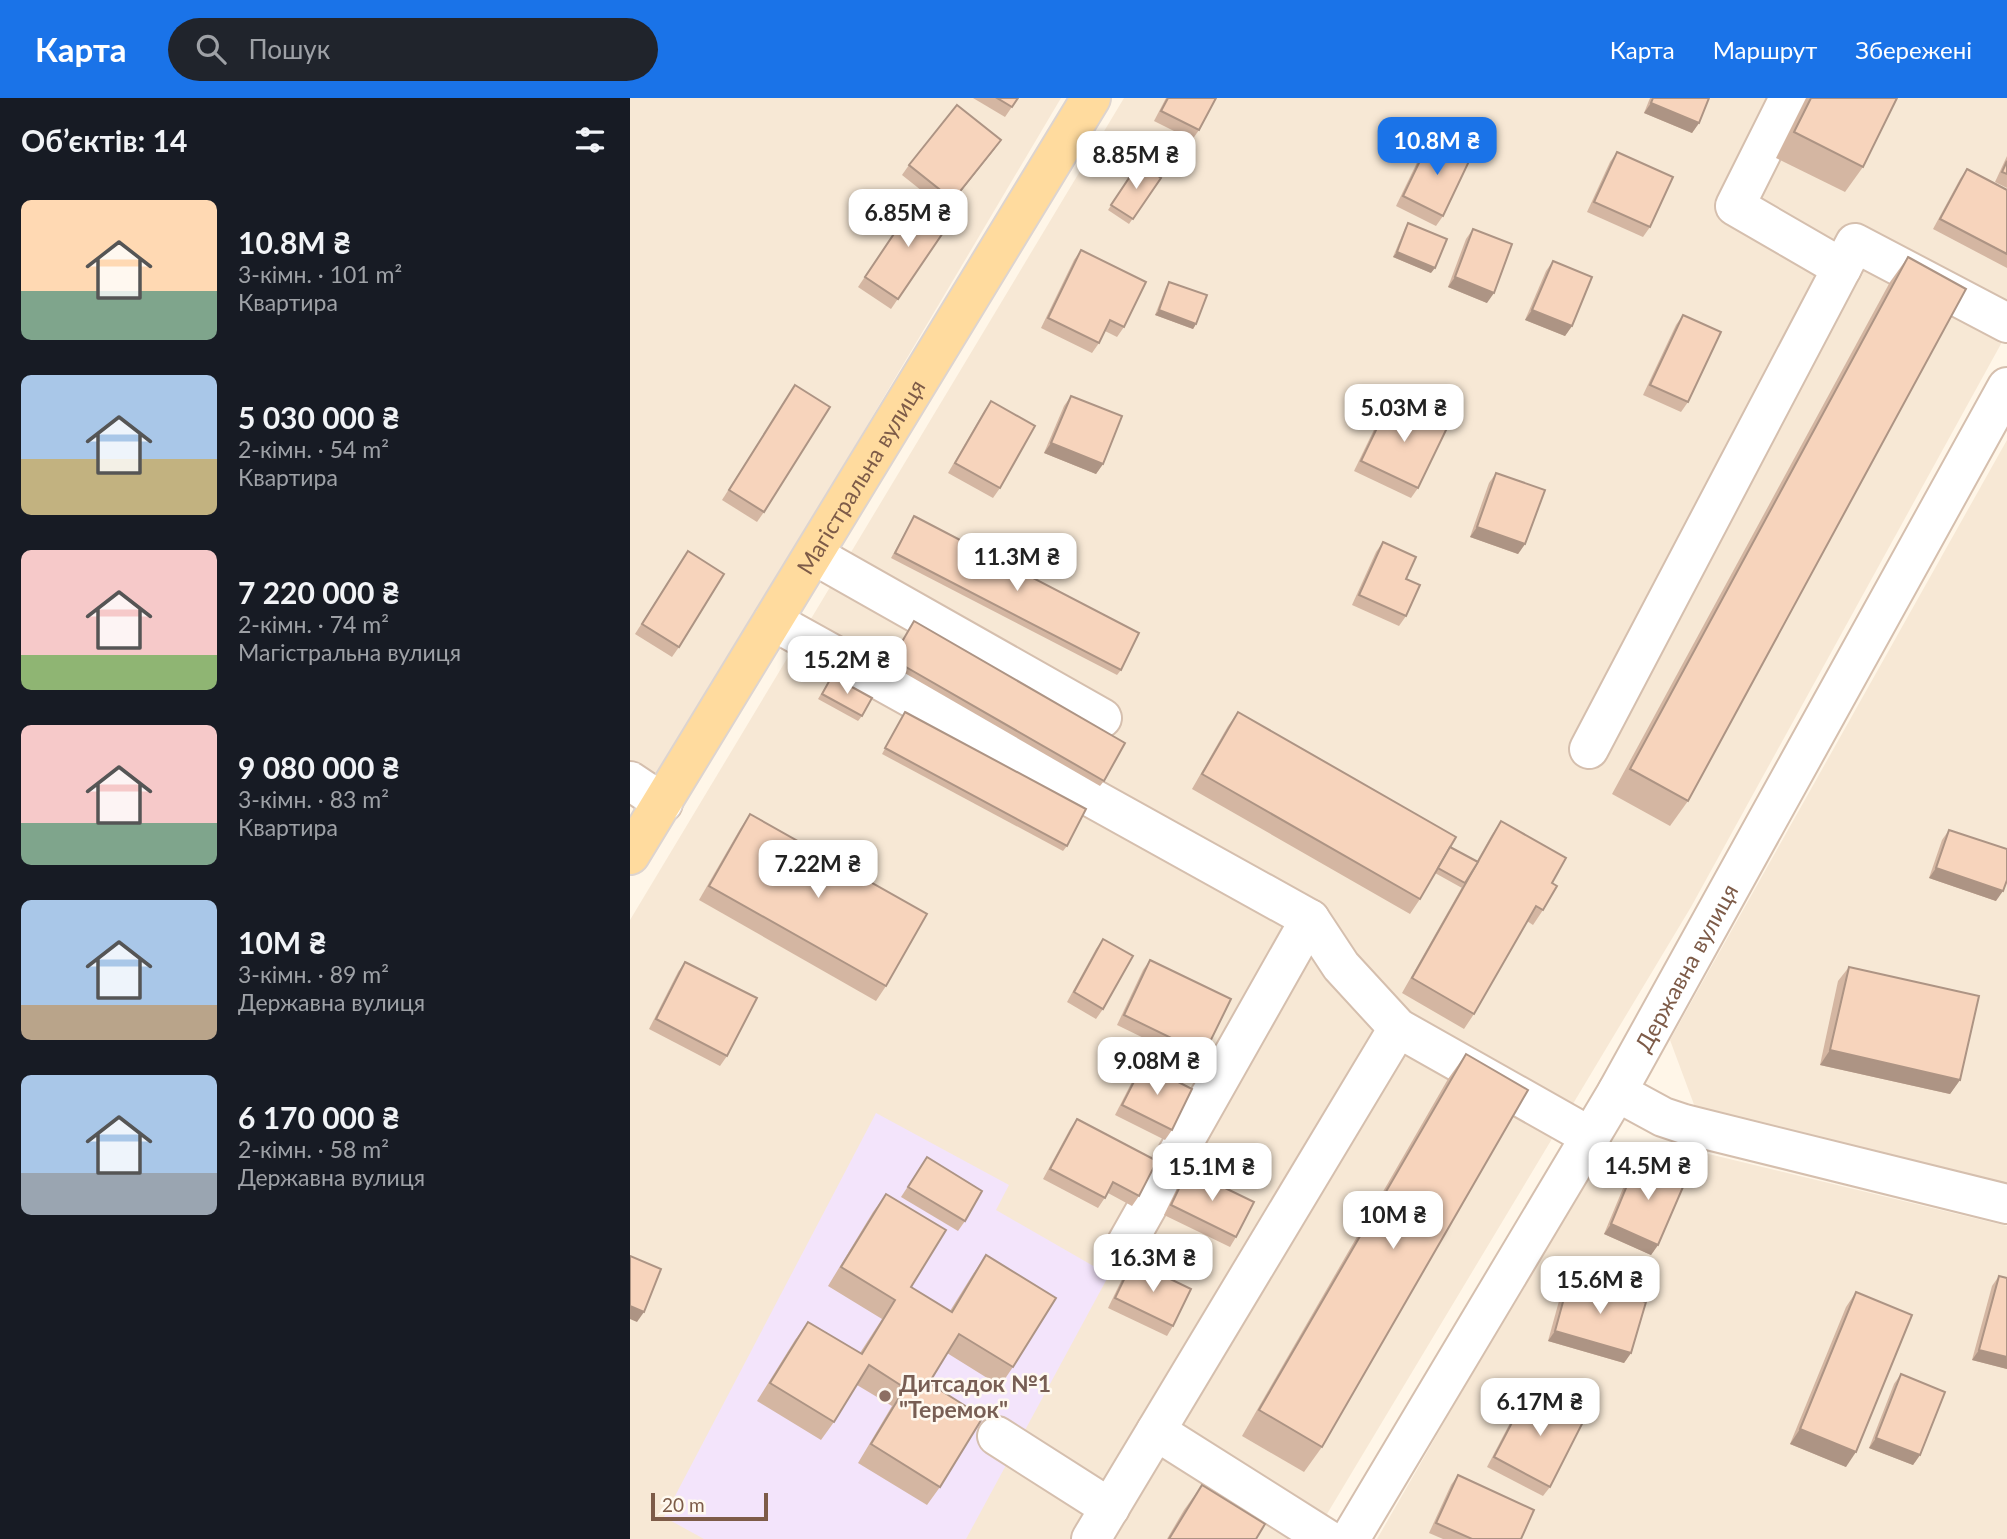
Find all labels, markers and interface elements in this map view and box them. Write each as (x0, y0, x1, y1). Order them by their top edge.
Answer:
search box (168, 18, 658, 81)
text: Карта (35, 29, 126, 69)
icon: search (192, 30, 230, 68)
text: Пошук (248, 33, 330, 65)
text: Карта (1610, 35, 1675, 64)
text: Маршрут (1713, 35, 1817, 64)
text: Збережені (1855, 35, 1972, 64)
pin: 10.8M ₴ (1372, 118, 1502, 177)
icon: filters (571, 121, 609, 159)
text: Об’єктів: 14 (21, 122, 187, 158)
text: 10.8M ₴ (1394, 126, 1480, 154)
pin: 8.85M ₴ (1071, 132, 1201, 191)
text: 8.85M ₴ (1093, 140, 1179, 168)
pin: 6.85M ₴ (843, 190, 973, 249)
text: 6.85M ₴ (865, 198, 951, 226)
text: 10.8M ₴ (238, 224, 351, 260)
icon: home (77, 228, 161, 312)
text: 3-кімн. · 101 m² (238, 260, 402, 288)
text: Квартира (238, 288, 338, 316)
street label: Магістральна вулиця (790, 374, 930, 579)
pin: 5.03M ₴ (1339, 384, 1469, 444)
text: 5.03M ₴ (1361, 393, 1447, 421)
text: 5 030 000 ₴ (238, 399, 400, 435)
icon: home (77, 403, 161, 487)
text: 2-кімн. · 54 m² (238, 435, 389, 463)
text: Квартира (238, 463, 338, 491)
pin: 11.3M ₴ (952, 533, 1082, 593)
text: 11.3M ₴ (974, 542, 1060, 570)
text: 7 220 000 ₴ (238, 574, 400, 610)
icon: home (77, 578, 161, 662)
text: 2-кімн. · 74 m² (238, 610, 389, 638)
pin: 15.2M ₴ (782, 636, 912, 696)
text: Магістральна вулиця (238, 638, 461, 666)
text: 15.2M ₴ (804, 645, 890, 673)
text: 9 080 000 ₴ (238, 749, 400, 785)
icon: home (77, 753, 161, 837)
text: 3-кімн. · 83 m² (238, 785, 389, 813)
text: Квартира (238, 813, 338, 841)
pin: 7.22M ₴ (753, 840, 883, 900)
text: 7.22M ₴ (775, 849, 861, 877)
street label: Державна вулиця (1628, 879, 1743, 1056)
text: 10M ₴ (238, 924, 327, 960)
icon: home (77, 928, 161, 1012)
text: 3-кімн. · 89 m² (238, 960, 389, 988)
text: Державна вулиця (238, 988, 425, 1016)
pin: 9.08M ₴ (1092, 1038, 1222, 1097)
text: 9.08M ₴ (1114, 1046, 1200, 1074)
text: 6 170 000 ₴ (238, 1099, 400, 1135)
icon: home (77, 1103, 161, 1187)
text: 2-кімн. · 58 m² (238, 1135, 389, 1163)
pin: 14.5M ₴ (1583, 1142, 1713, 1202)
pin: 15.1M ₴ (1147, 1144, 1277, 1203)
text: 14.5M ₴ (1605, 1151, 1691, 1179)
text: 15.1M ₴ (1169, 1152, 1255, 1180)
text: Державна вулиця (238, 1163, 425, 1191)
pin: 10M ₴ (1344, 1192, 1442, 1251)
text: 10M ₴ (1359, 1200, 1427, 1228)
pin: 16.3M ₴ (1088, 1234, 1218, 1294)
text: 16.3M ₴ (1110, 1243, 1196, 1271)
pin: 15.6M ₴ (1535, 1256, 1665, 1316)
text: 15.6M ₴ (1557, 1265, 1643, 1293)
place label: Дитсадок №1 "Теремок" (899, 1369, 1051, 1423)
pin: 6.17M ₴ (1475, 1378, 1605, 1438)
text: 6.17M ₴ (1497, 1387, 1583, 1415)
marker: Дитсадок №1 "Теремок" (877, 1388, 893, 1404)
scale bar (651, 1490, 768, 1522)
text: 20 m (662, 1493, 705, 1516)

